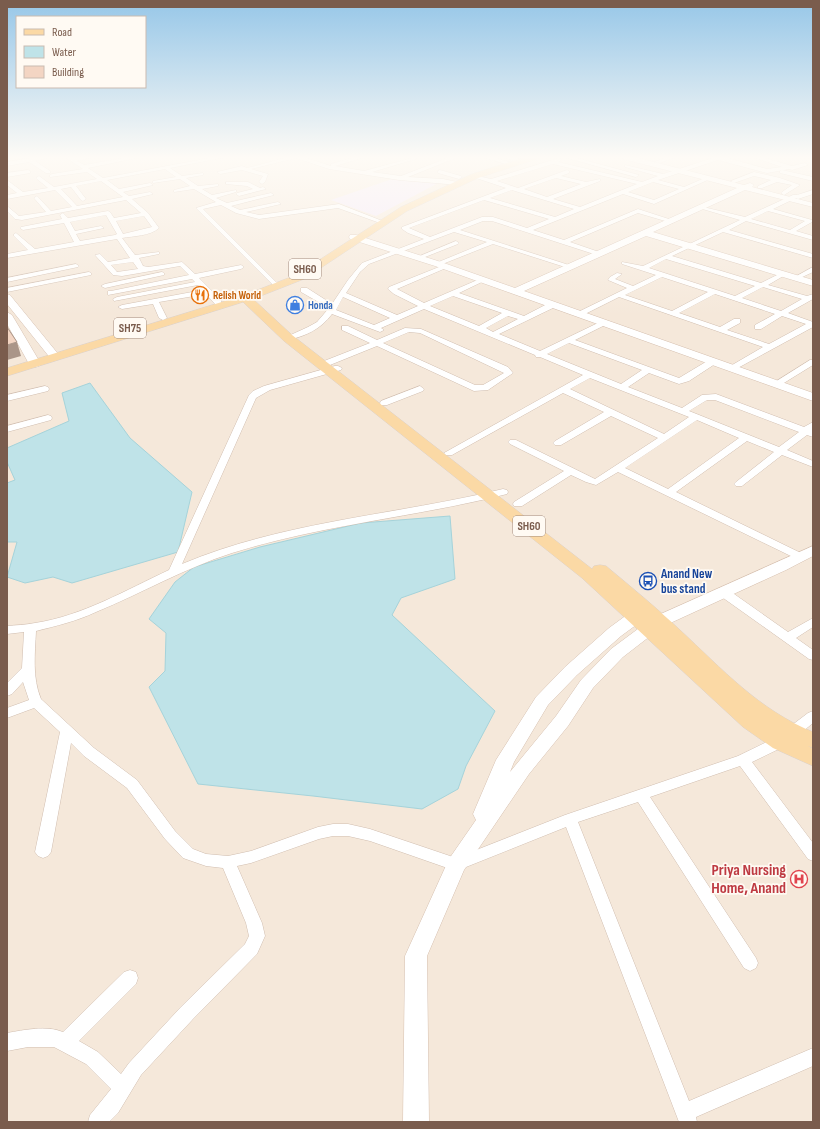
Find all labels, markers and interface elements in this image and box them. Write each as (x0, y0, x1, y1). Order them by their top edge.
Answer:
legend (16, 16, 146, 88)
text: Road (52, 25, 72, 40)
text: Water (52, 45, 76, 60)
text: Building (52, 65, 84, 80)
road number: SH60 (289, 259, 321, 279)
restaurant icon: Relish World (190, 285, 210, 305)
place label: Relish World (213, 289, 261, 302)
shop icon: Honda (285, 295, 305, 315)
place label: Honda (308, 299, 333, 312)
road number: SH75 (114, 318, 146, 338)
road number: SH60 (513, 516, 545, 536)
place label: Anand New bus stand (660, 566, 712, 597)
bus stop icon: Anand New bus stand (638, 571, 658, 591)
place label: Priya Nursing Home, Anand (711, 861, 786, 898)
hospital icon: Priya Nursing Home, Anand (789, 869, 809, 889)

